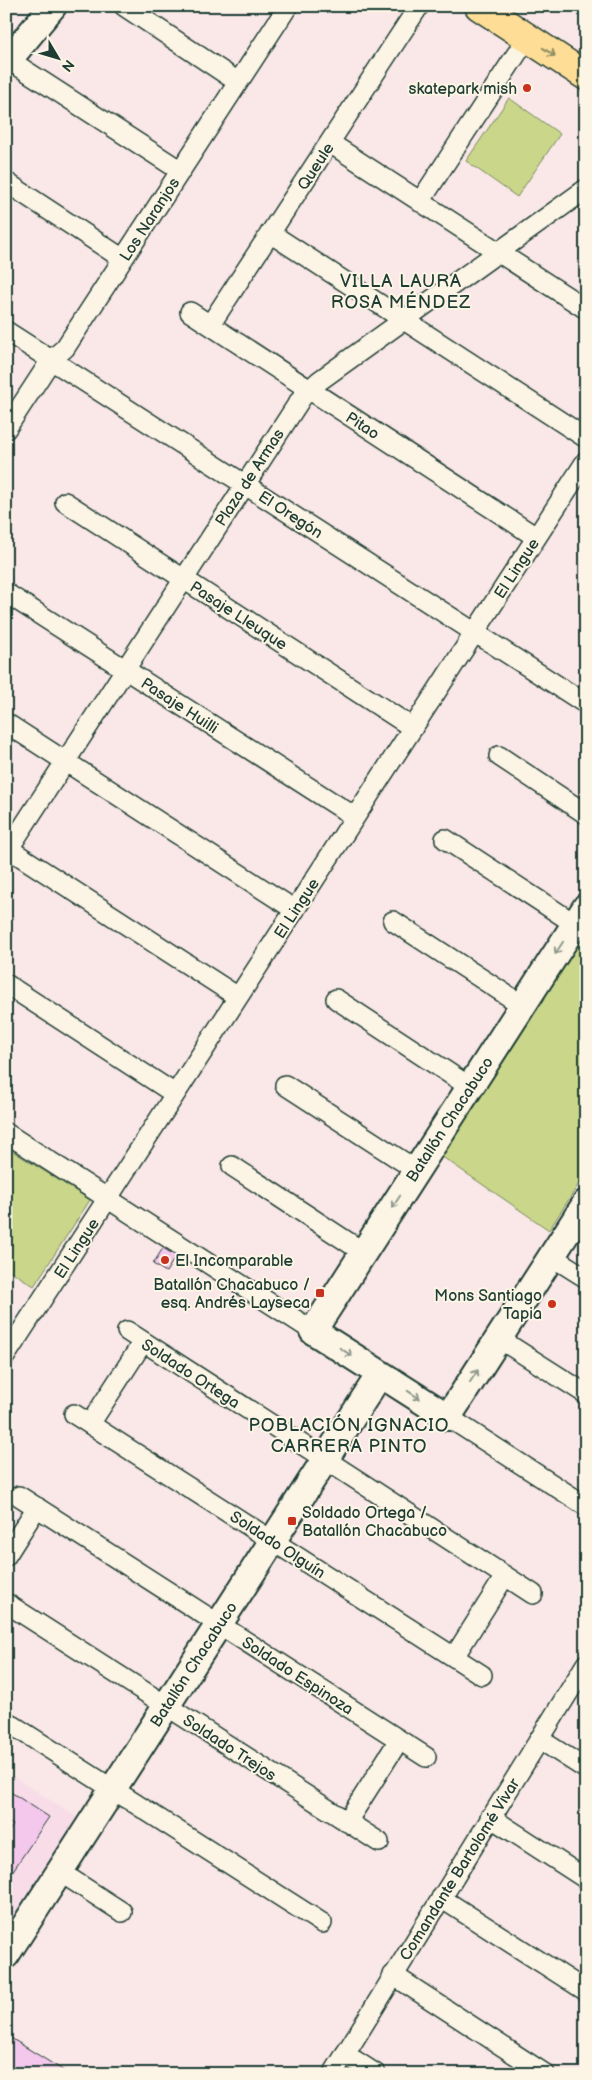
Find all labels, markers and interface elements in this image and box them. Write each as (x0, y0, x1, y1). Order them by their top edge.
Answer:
north arrow (32, 32, 82, 82)
one-way arrow (542, 47, 556, 57)
text: N (58, 56, 78, 75)
place label: skatepark mish (409, 80, 517, 99)
marker: skatepark mish (521, 82, 533, 94)
street label: Queule (294, 139, 339, 194)
street label: Los Naranjos (116, 175, 184, 265)
district label: VILLA LAURA ROSA MÉNDEZ (331, 271, 471, 313)
street label: Pitao (342, 408, 383, 444)
street label: Plaza de Armas (212, 426, 289, 530)
street label: El Oregón (254, 487, 326, 543)
street label: El Lingue (491, 535, 544, 603)
street label: Pasaje Lleuque (186, 578, 291, 655)
street label: Pasaje Huilli (137, 674, 221, 738)
street label: El Lingue (271, 875, 324, 943)
one-way arrow (554, 940, 564, 954)
street label: Batallón Chacabuco (403, 1054, 498, 1186)
one-way arrow (390, 1195, 401, 1209)
street label: El Lingue (51, 1215, 104, 1283)
place label: El Incomparable (175, 1252, 294, 1271)
marker: El Incomparable (159, 1254, 171, 1266)
place label: Batallón Chacabuco / esq. Andrés Layseca (153, 1276, 310, 1313)
marker: Batallón Chacabuco / esq. Andrés Layseca (314, 1287, 326, 1299)
place label: Mons Santiago Tapia (434, 1287, 542, 1324)
marker: Mons Santiago Tapia (546, 1298, 558, 1310)
street label: Soldado Ortega (137, 1335, 243, 1413)
one-way arrow (339, 1347, 353, 1357)
one-way arrow (469, 1369, 479, 1383)
one-way arrow (406, 1391, 420, 1401)
district label: POBLACIÓN IGNACIO CARRERA PINTO (248, 1413, 450, 1457)
place label: Soldado Ortega / Batallón Chacabuco (302, 1504, 447, 1541)
street label: Soldado Olguín (226, 1507, 328, 1583)
marker: Soldado Ortega / Batallón Chacabuco (286, 1515, 298, 1527)
street label: Batallón Chacabuco (147, 1599, 242, 1731)
street label: Soldado Espinoza (238, 1633, 356, 1719)
street label: Soldado Trejos (179, 1711, 279, 1785)
street label: Comandante Bartolomé Vivar (396, 1775, 524, 1964)

